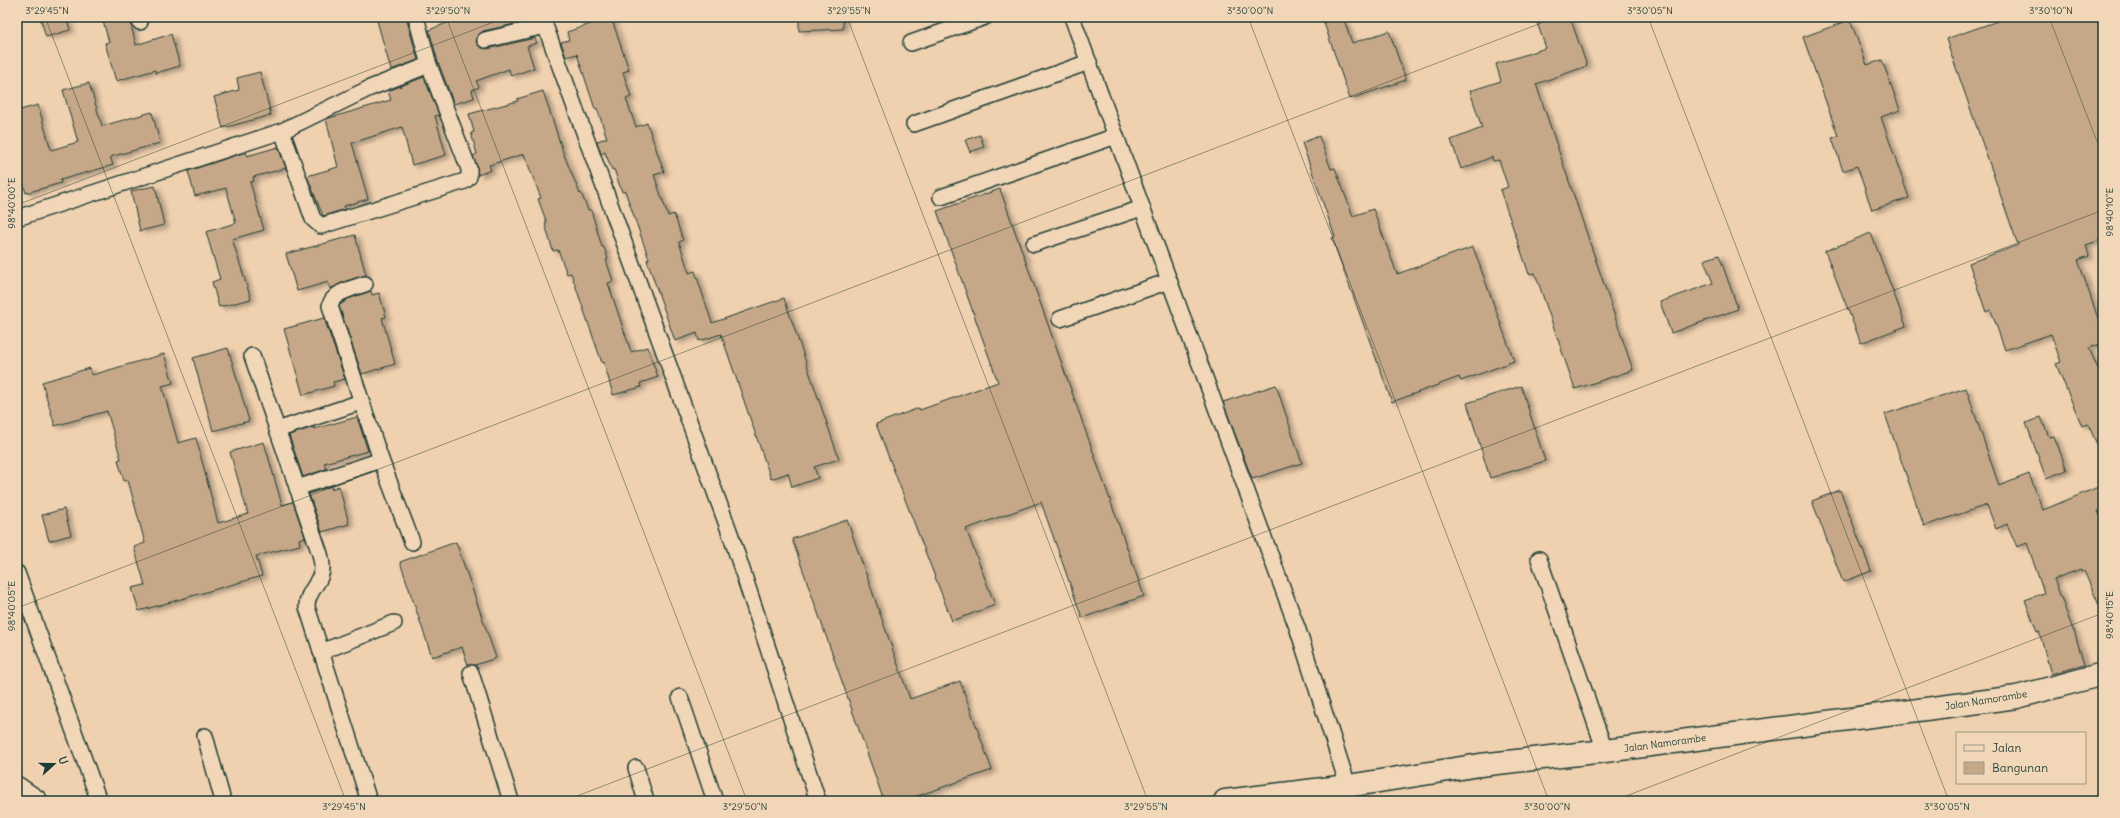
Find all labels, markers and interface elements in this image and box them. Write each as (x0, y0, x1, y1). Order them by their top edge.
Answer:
text: 3°29'45"N (25, 4, 69, 17)
text: 3°29'50"N (426, 4, 470, 17)
text: 3°29'55"N (827, 4, 871, 17)
text: 3°30'00"N (1227, 4, 1273, 17)
text: 3°30'05"N (1627, 4, 1673, 17)
text: 3°30'10"N (2029, 4, 2073, 17)
text: 98°40'00"E (5, 177, 18, 229)
text: 98°40'10"E (2103, 188, 2116, 236)
text: 98°40'05"E (5, 581, 18, 631)
text: 98°40'15"E (2103, 591, 2116, 639)
street label: Jalan Namorambe (1944, 687, 2028, 713)
street label: Jalan Namorambe (1623, 731, 1707, 755)
legend (1956, 732, 2086, 784)
text: Jalan (1992, 740, 2021, 755)
north arrow (34, 744, 74, 784)
text: U (55, 754, 71, 766)
text: Bangunan (1992, 760, 2048, 775)
text: 3°29'45"N (322, 800, 366, 813)
text: 3°29'50"N (723, 800, 767, 813)
text: 3°29'55"N (1124, 800, 1168, 813)
text: 3°30'00"N (1524, 800, 1570, 813)
text: 3°30'05"N (1924, 800, 1970, 813)

